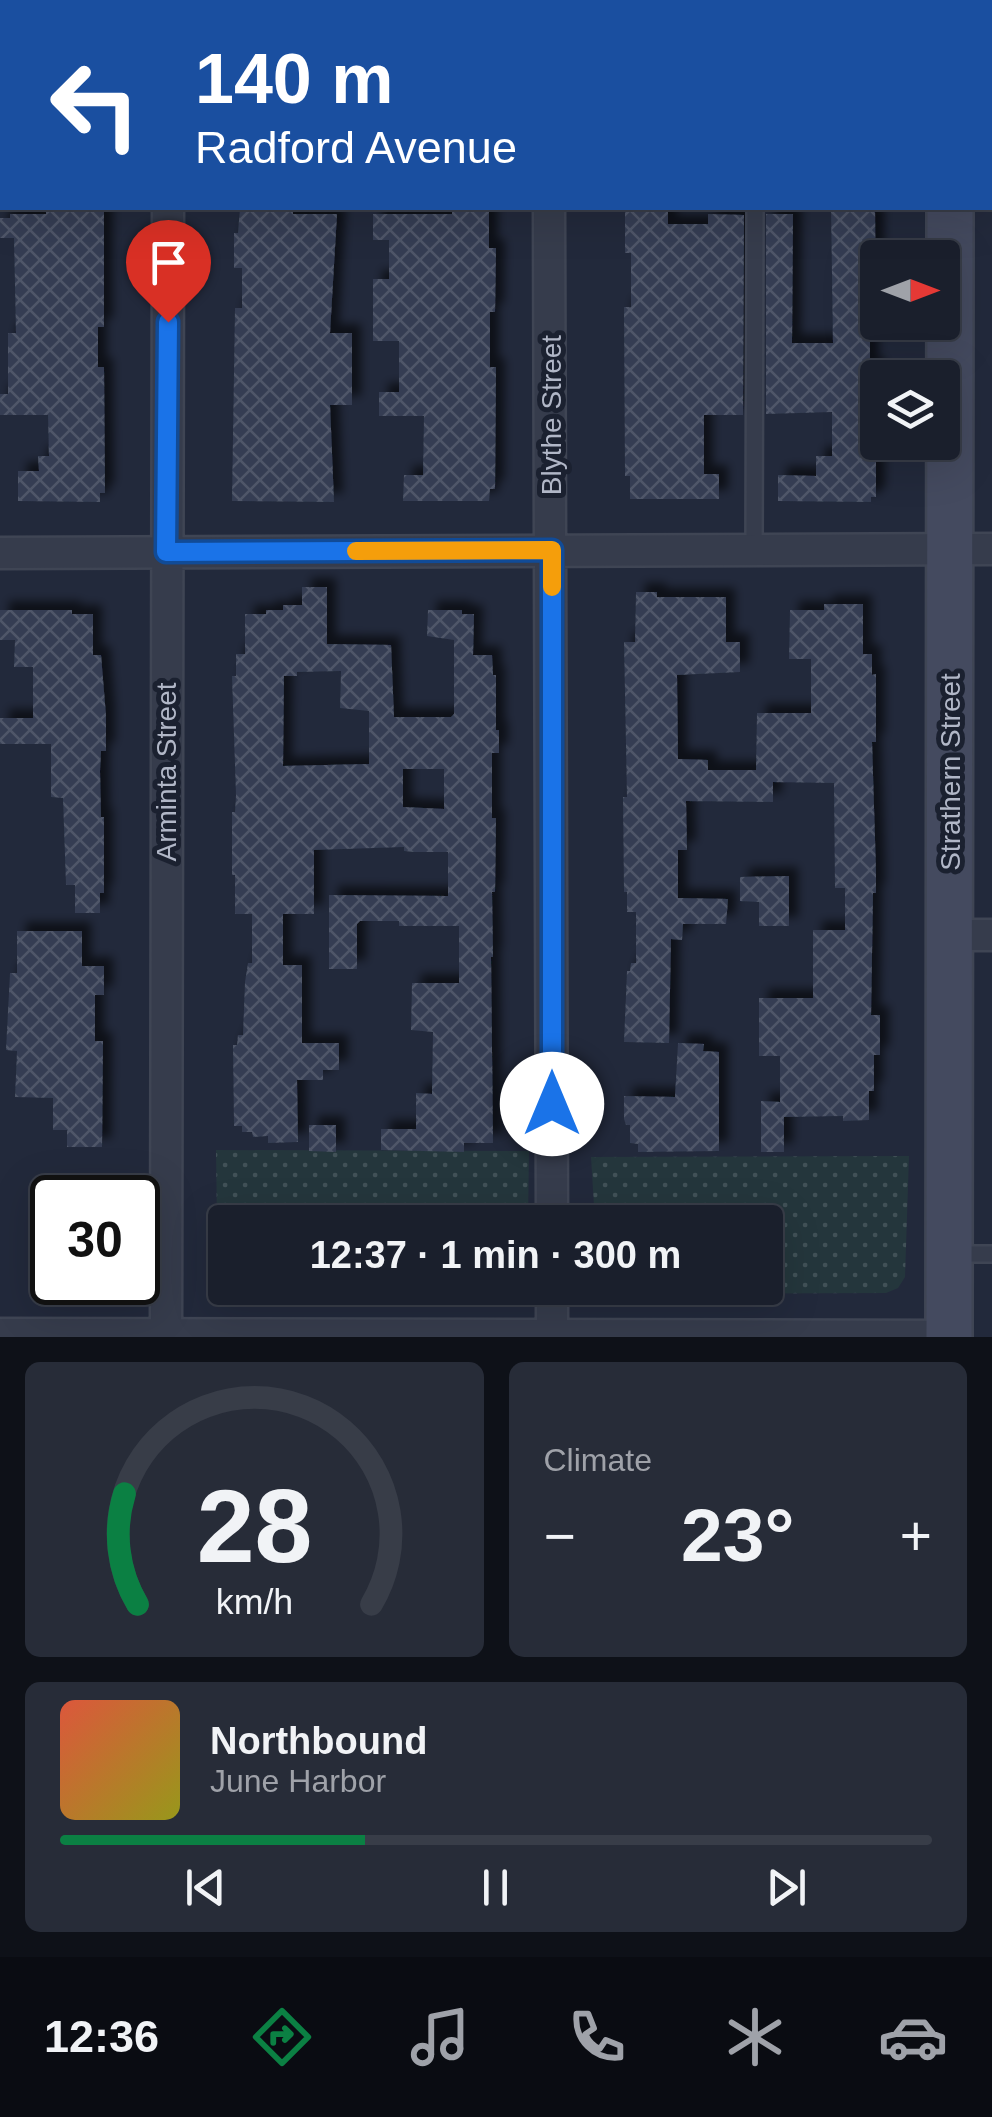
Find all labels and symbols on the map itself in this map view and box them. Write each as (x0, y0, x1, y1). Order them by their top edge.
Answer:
pin (126, 220, 211, 323)
north arrow (860, 240, 960, 340)
street label: Blythe Street (536, 335, 567, 495)
street label: Strathern Street (935, 673, 966, 871)
street label: Arminta Street (151, 682, 182, 861)
position arrow (500, 1052, 604, 1156)
speed limit sign: 30 (30, 1175, 160, 1305)

